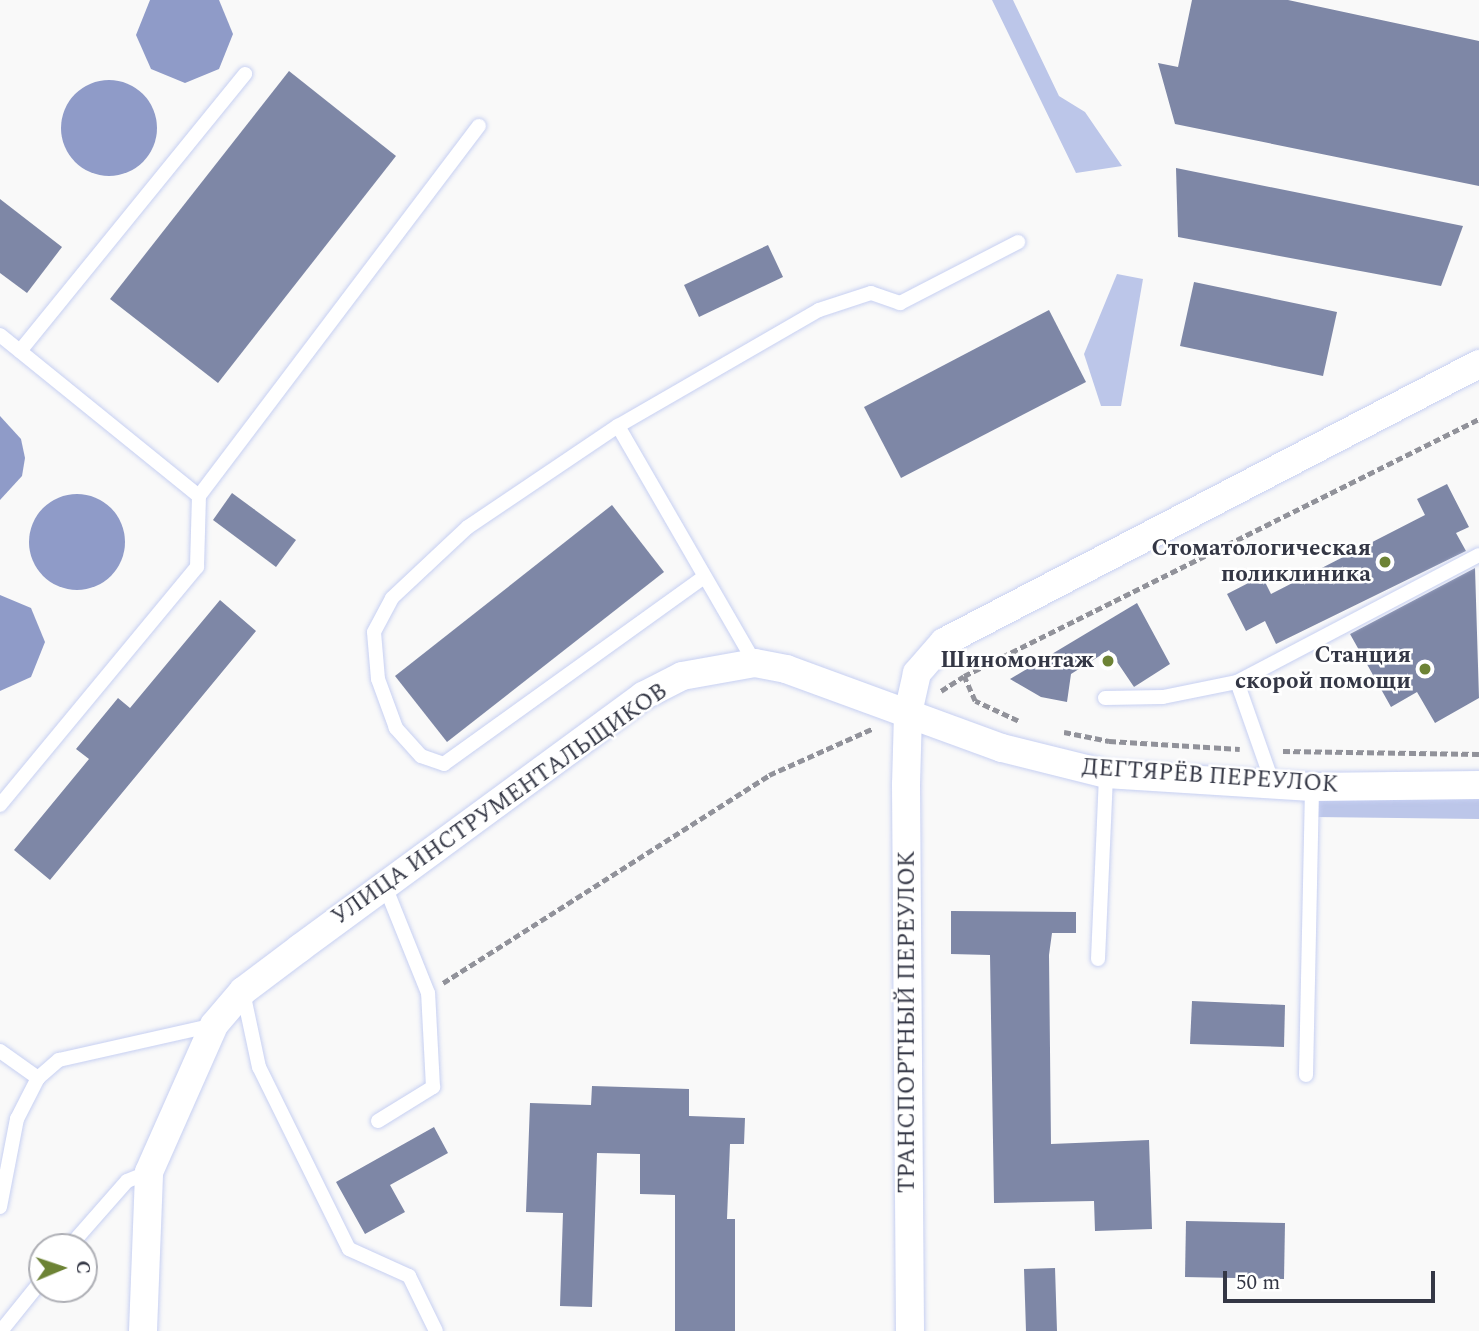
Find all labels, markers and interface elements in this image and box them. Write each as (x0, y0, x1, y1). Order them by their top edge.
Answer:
place label: Стоматологическая поликлиника (1152, 535, 1371, 589)
marker: Стоматологическая поликлиника (1377, 554, 1393, 570)
place label: Станция скорой помощи (1235, 642, 1411, 696)
place label: Шиномонтаж (940, 647, 1094, 675)
marker: Шиномонтаж (1100, 653, 1116, 669)
marker: Станция скорой помощи (1417, 661, 1433, 677)
street label: УЛИЦА ИНСТРУМЕНТАЛЬЩИКОВ (327, 678, 673, 932)
street label: ДЕГТЯРЁВ ПЕРЕУЛОК (1081, 754, 1339, 800)
street label: ТРАНСПОРТНЫЙ ПЕРЕУЛОК (894, 851, 922, 1193)
north arrow (28, 1233, 98, 1303)
scale bar (1227, 1258, 1439, 1302)
text: С (68, 1260, 97, 1275)
text: 50 m (1236, 1267, 1280, 1299)

